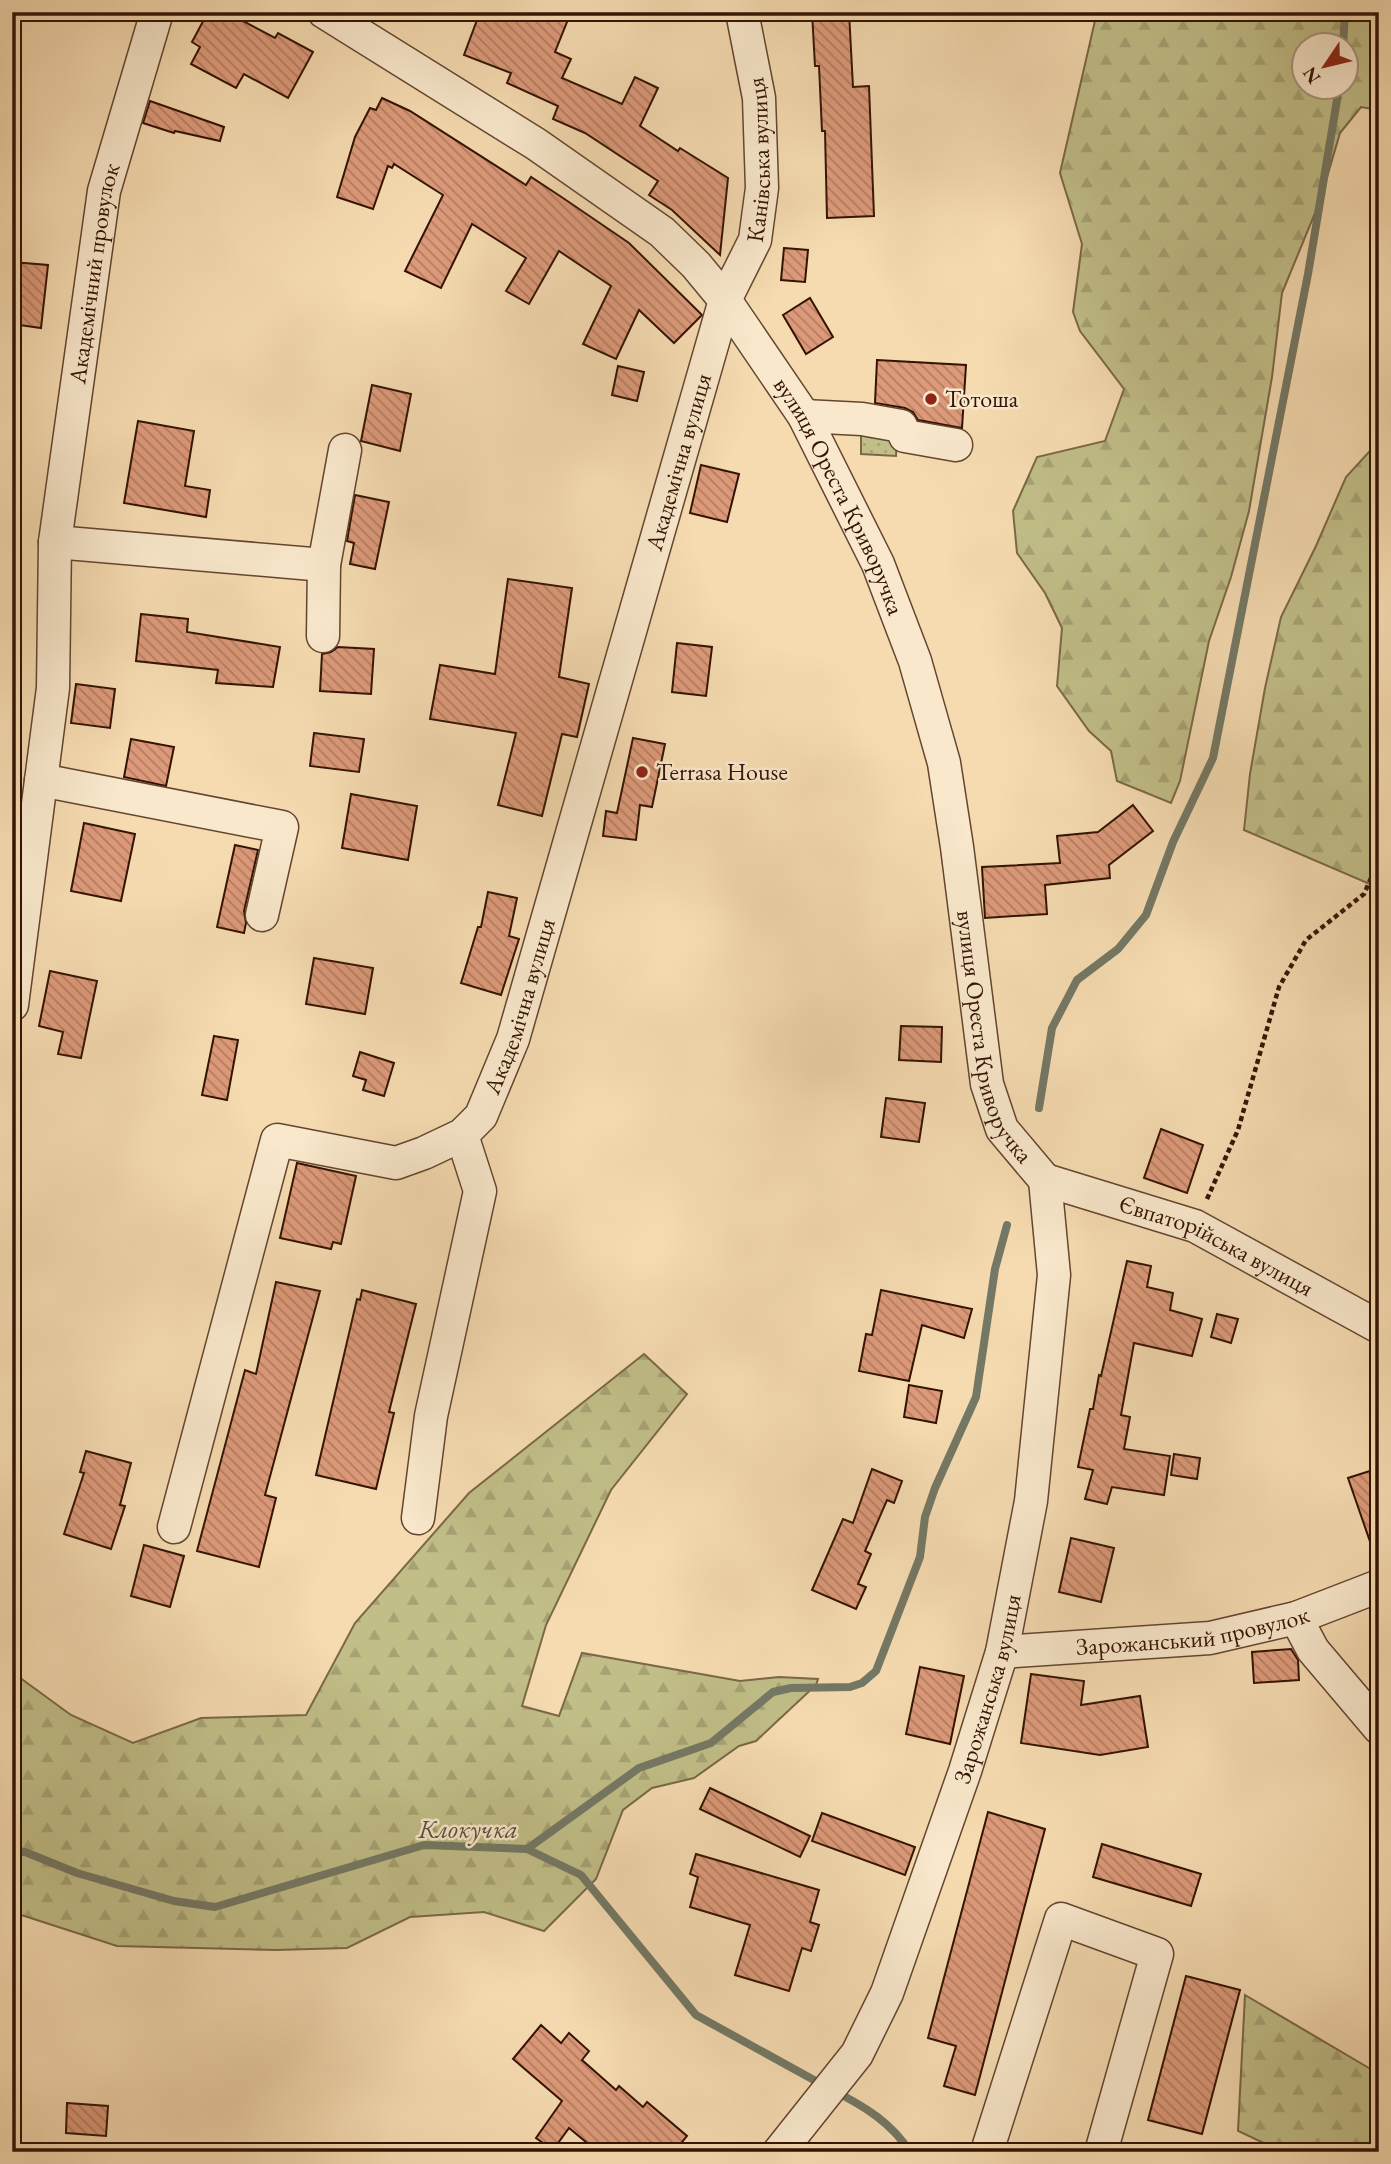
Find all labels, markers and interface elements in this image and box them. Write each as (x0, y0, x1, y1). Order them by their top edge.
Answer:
north arrow (1290, 32, 1360, 102)
text: N (1296, 61, 1326, 89)
street label: Канівська вулиця (739, 75, 777, 244)
street label: Академічний провулок (61, 159, 127, 387)
street label: Академічна вулиця (638, 369, 718, 555)
street label: вулиця Ореста Криворучка (767, 371, 912, 620)
place label: Тотоша (945, 383, 1019, 414)
marker: Тотоша (923, 391, 939, 407)
place label: Terrasa House (656, 756, 788, 787)
marker: Terrasa House (634, 764, 650, 780)
street label: вулиця Ореста Криворучка (950, 908, 1040, 1170)
street label: Академічна вулиця (475, 914, 562, 1100)
street label: Євпаторійська вулиця (1115, 1188, 1319, 1303)
street label: Зарожанська вулиця (946, 1591, 1028, 1788)
street label: Зарожанський провулок (1075, 1598, 1314, 1662)
water label: Клокучка (417, 1812, 518, 1846)

